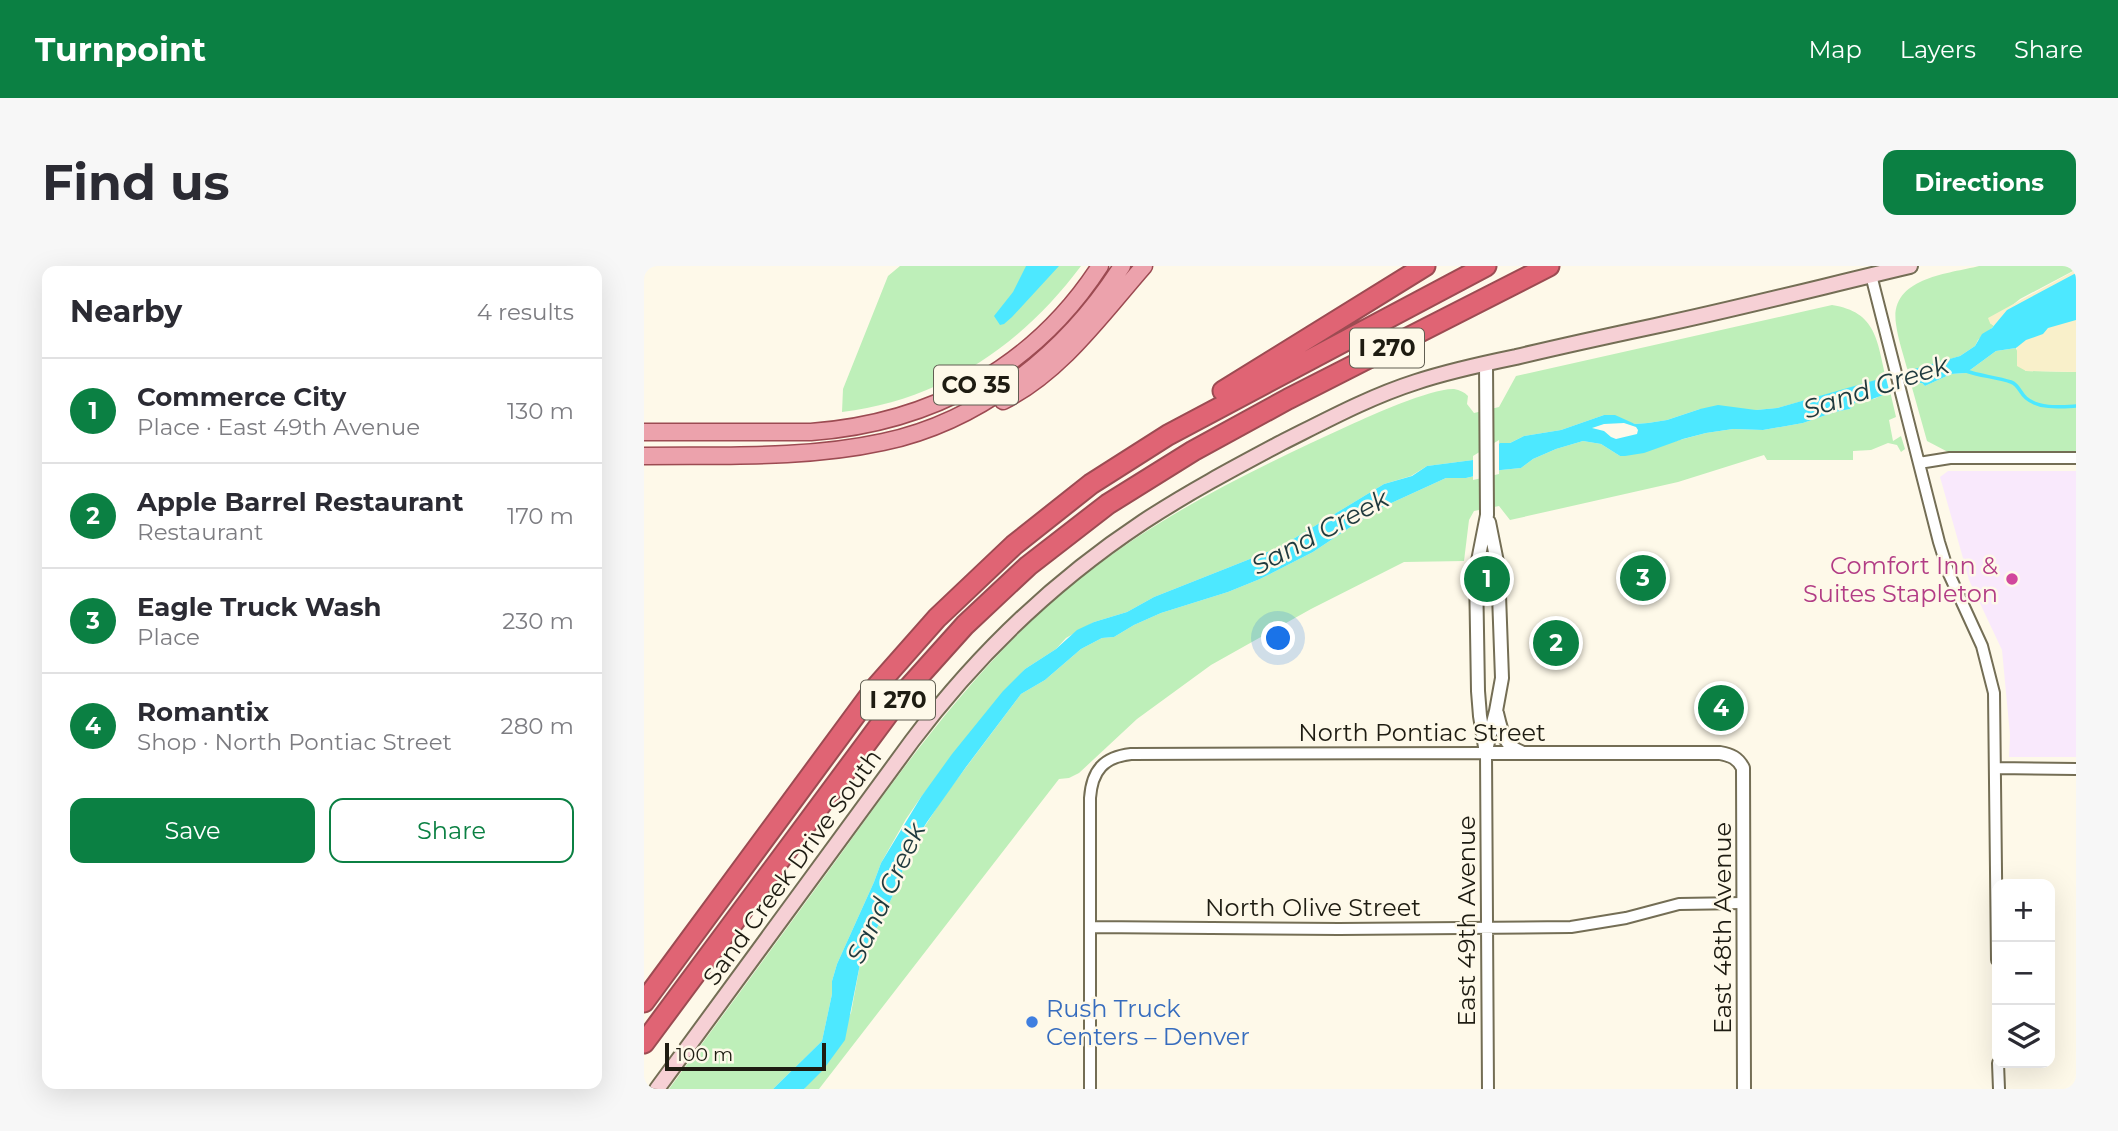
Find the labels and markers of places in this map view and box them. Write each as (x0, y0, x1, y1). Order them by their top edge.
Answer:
place label: Comfort Inn & Suites Stapleton (1803, 551, 1998, 608)
pin: 3 (1620, 552, 1666, 604)
pin: 1 (1464, 553, 1510, 605)
marker: Comfort Inn & Suites Stapleton (2004, 571, 2020, 587)
pin: 2 (1533, 617, 1579, 669)
pin: 4 (1698, 682, 1744, 734)
place label: Rush Truck Centers – Denver (1046, 994, 1250, 1051)
marker: Rush Truck Centers – Denver (1024, 1014, 1040, 1030)

